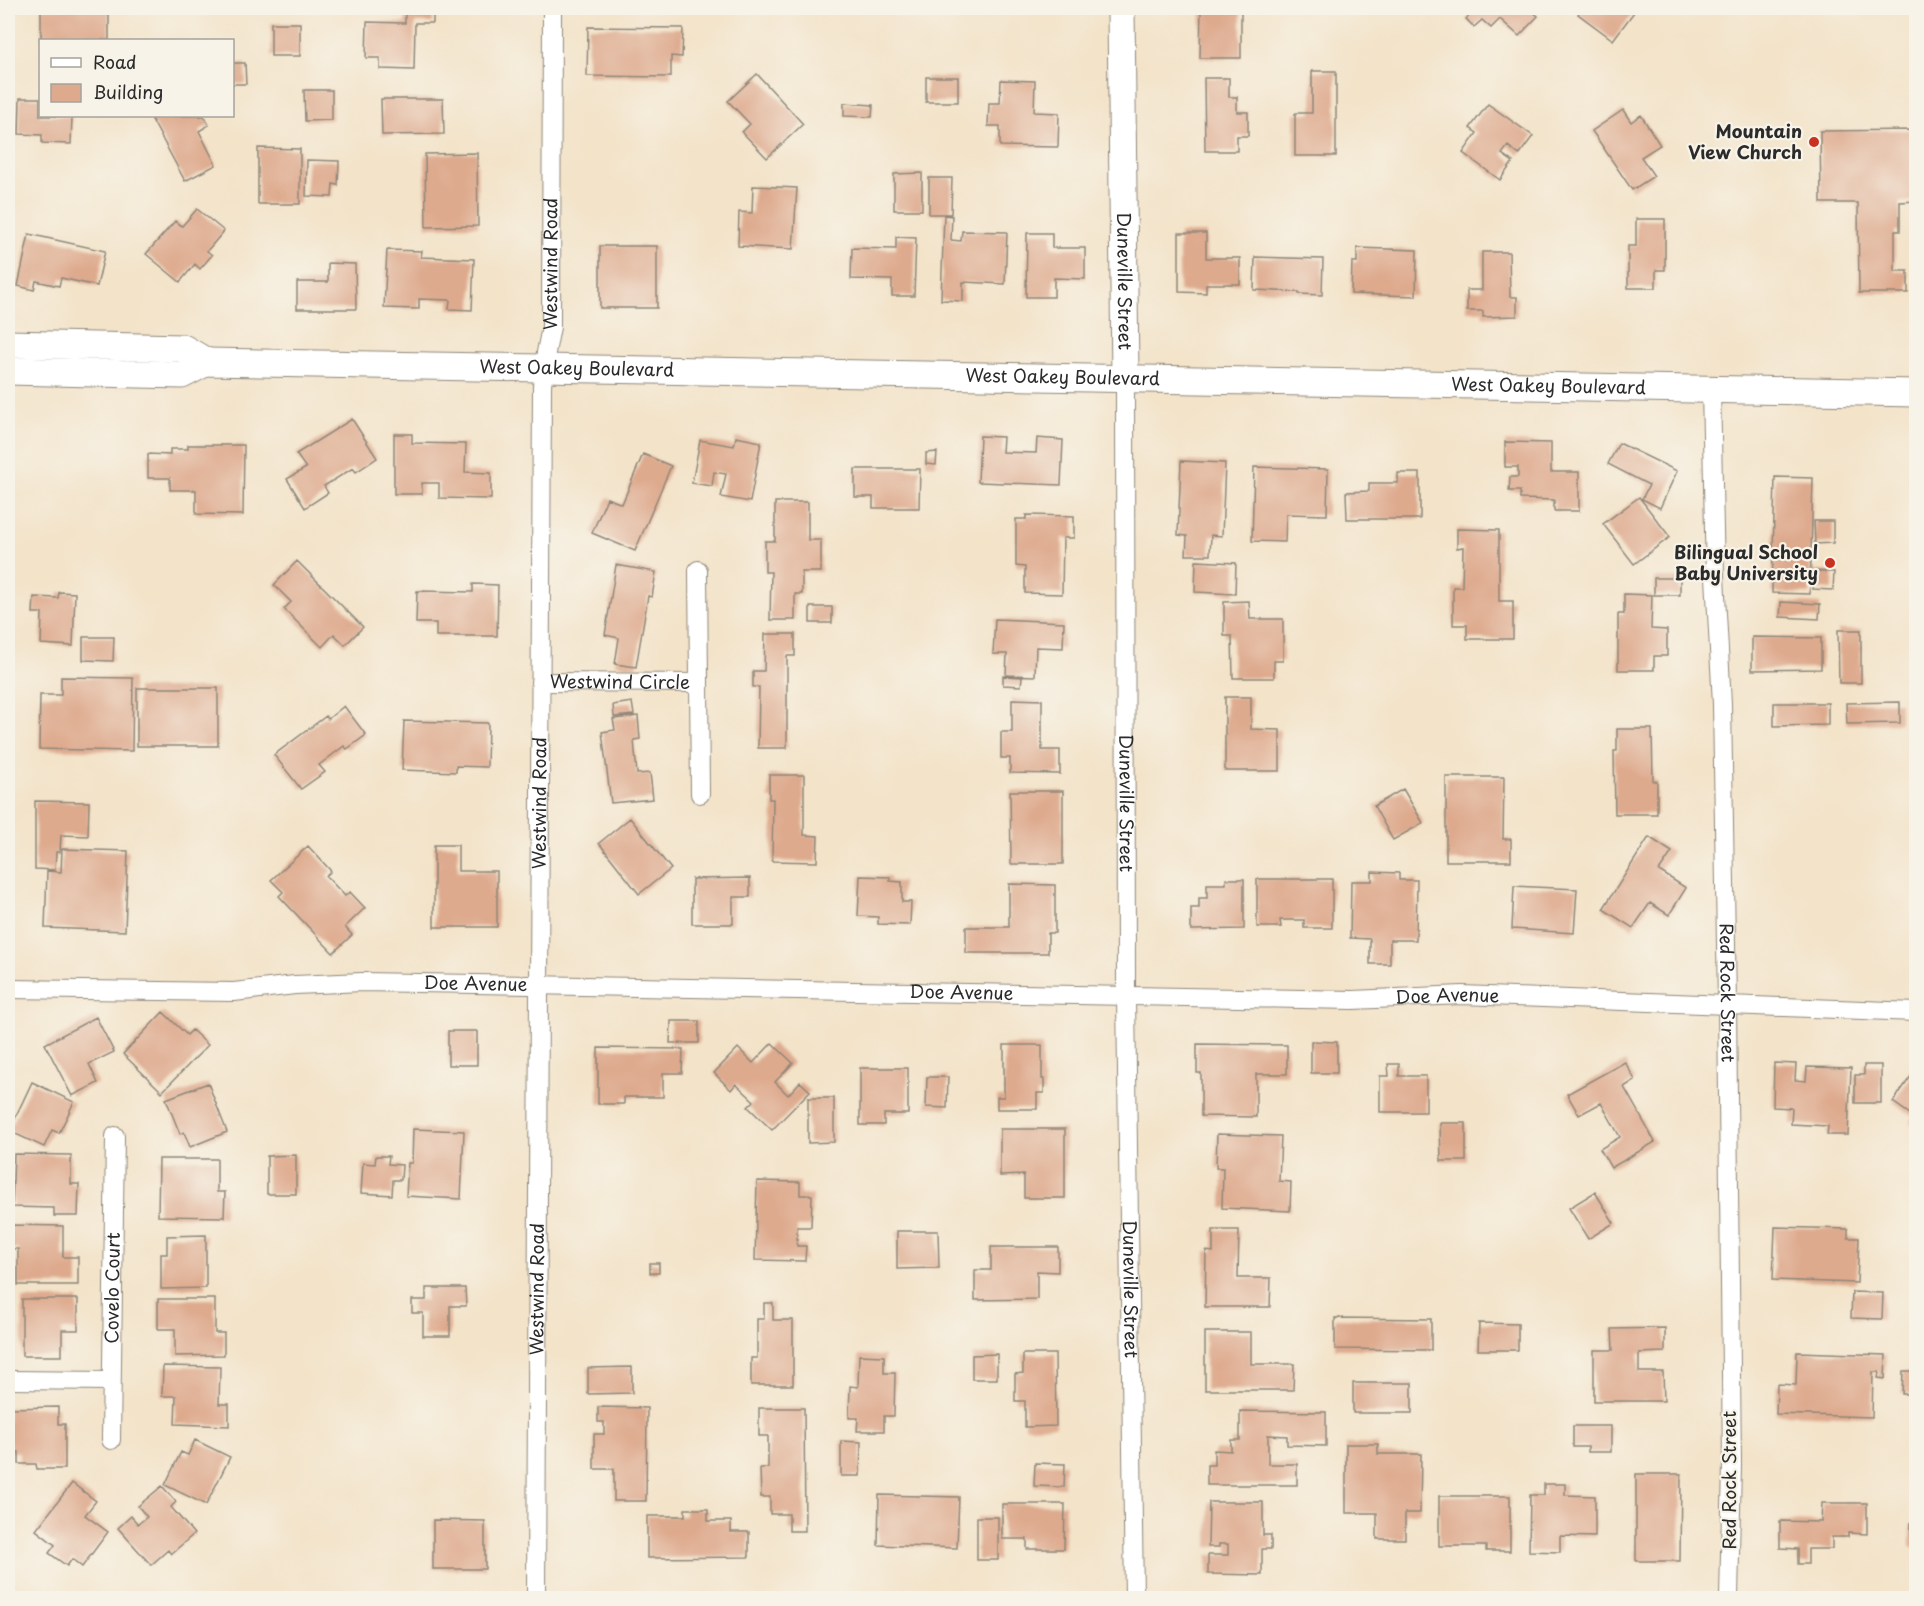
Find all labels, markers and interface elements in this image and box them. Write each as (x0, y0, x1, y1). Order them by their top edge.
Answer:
legend (39, 39, 234, 117)
text: Road (93, 48, 137, 75)
text: Building (93, 78, 163, 105)
place label: Mountain View Church (1688, 117, 1802, 165)
marker: Mountain View Church (1807, 135, 1821, 149)
street label: Westwind Road (536, 198, 563, 330)
street label: Duneville Street (1111, 212, 1140, 350)
street label: West Oakey Boulevard (479, 352, 674, 382)
street label: West Oakey Boulevard (965, 361, 1160, 391)
street label: West Oakey Boulevard (1451, 370, 1646, 400)
place label: Bilingual School Baby University (1674, 538, 1818, 586)
marker: Bilingual School Baby University (1823, 556, 1837, 570)
street label: Westwind Circle (550, 667, 690, 695)
street label: Duneville Street (1114, 734, 1141, 872)
street label: Westwind Road (525, 737, 552, 869)
street label: Red Rock Street (1714, 923, 1743, 1062)
street label: Doe Avenue (423, 968, 528, 997)
street label: Doe Avenue (909, 977, 1014, 1006)
street label: Doe Avenue (1395, 980, 1500, 1010)
street label: Duneville Street (1117, 1220, 1146, 1358)
street label: Westwind Road (522, 1223, 550, 1355)
street label: Covelo Court (97, 1232, 126, 1344)
street label: Red Rock Street (1715, 1411, 1742, 1549)

